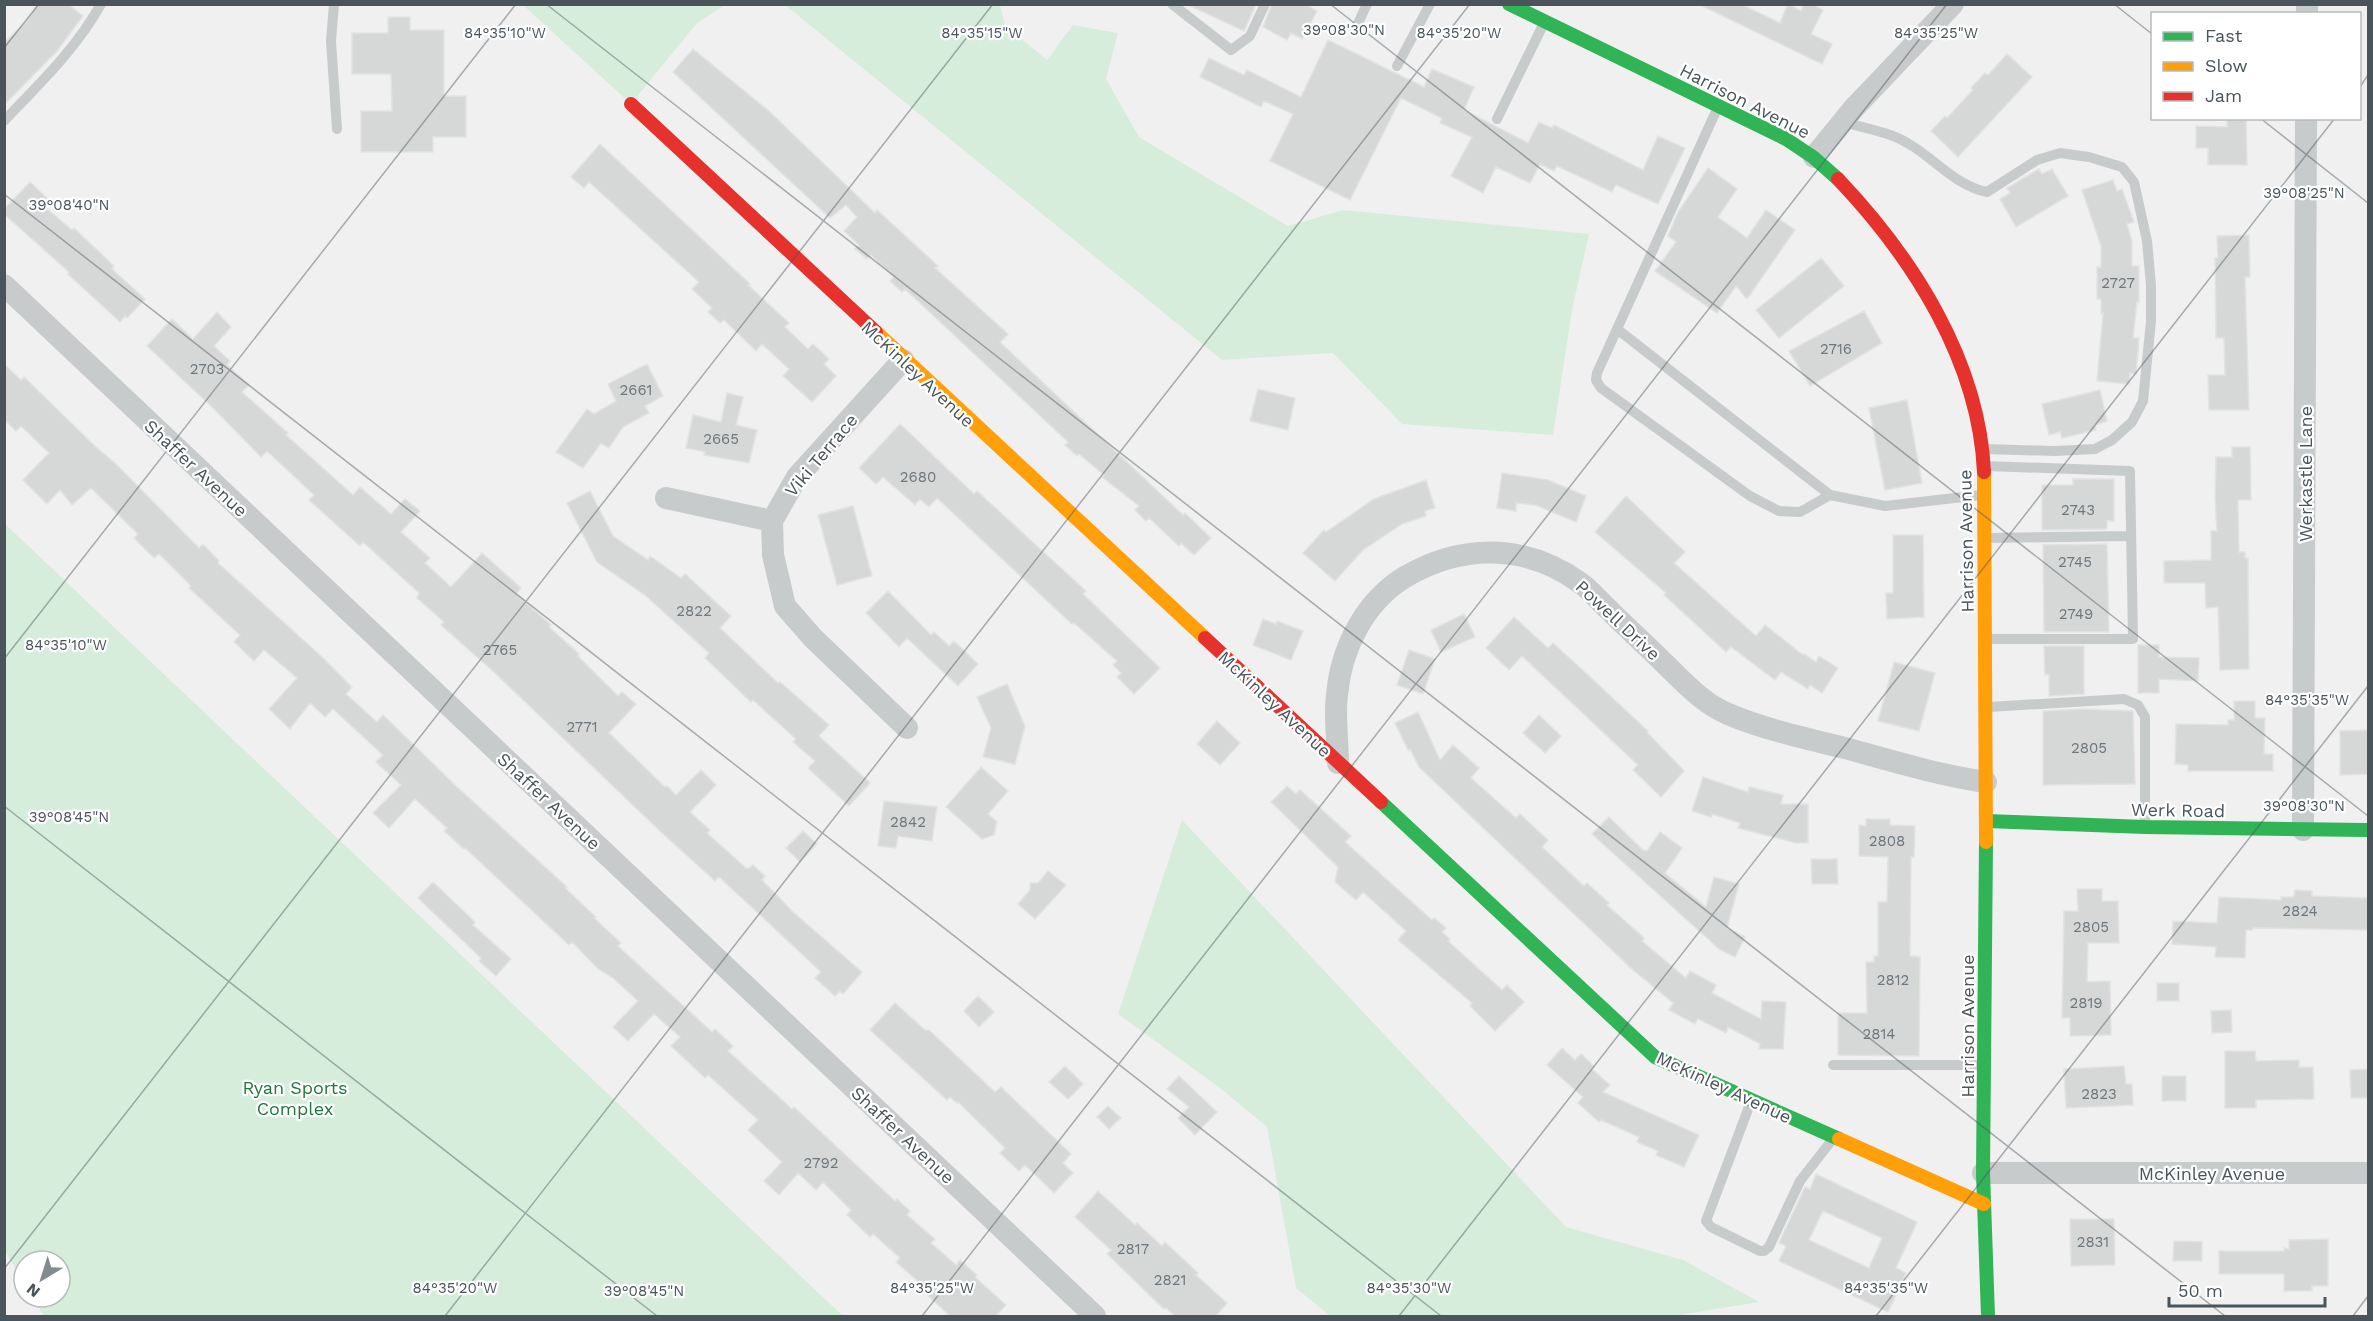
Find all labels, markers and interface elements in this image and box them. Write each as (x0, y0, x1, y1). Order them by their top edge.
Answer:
legend (2151, 12, 2361, 120)
text: 39°08'30"N (1303, 21, 1385, 39)
text: 84°35'10"W (464, 24, 546, 42)
text: 84°35'15"W (941, 24, 1023, 42)
text: 84°35'20"W (1417, 24, 1501, 42)
text: 84°35'25"W (1894, 24, 1978, 42)
text: Fast (2205, 25, 2243, 46)
text: Slow (2205, 55, 2248, 76)
street label: Harrison Avenue (1676, 59, 1814, 143)
text: Jam (2205, 85, 2242, 106)
text: 39°08'25"N (2263, 184, 2345, 202)
text: 39°08'40"N (28, 196, 110, 214)
house number: 2727 (2101, 274, 2135, 292)
street label: McKinley Avenue (857, 316, 979, 432)
house number: 2716 (1820, 340, 1852, 358)
house number: 2703 (190, 360, 224, 378)
house number: 2661 (620, 381, 652, 399)
street label: Werkastle Lane (2295, 406, 2316, 542)
street label: Viki Terrace (780, 409, 862, 501)
street label: Shaffer Avenue (140, 415, 252, 521)
house number: 2665 (703, 430, 739, 448)
house number: 2680 (900, 468, 936, 486)
street label: Harrison Avenue (1954, 469, 1978, 613)
house number: 2743 (2061, 501, 2095, 519)
house number: 2745 (2058, 553, 2092, 571)
street label: Powell Drive (1571, 576, 1665, 664)
house number: 2822 (676, 602, 712, 620)
house number: 2749 (2059, 605, 2093, 623)
text: 84°35'10"W (25, 636, 107, 654)
house number: 2765 (483, 641, 517, 659)
street label: McKinley Avenue (1214, 646, 1336, 762)
text: 84°35'35"W (2265, 691, 2349, 709)
house number: 2771 (566, 718, 598, 736)
house number: 2805 (2071, 739, 2107, 757)
street label: Shaffer Avenue (493, 748, 605, 854)
text: 39°08'30"N (2263, 797, 2345, 815)
street label: Werk Road (2131, 799, 2225, 821)
text: 39°08'45"N (29, 808, 109, 826)
house number: 2842 (890, 813, 926, 831)
house number: 2808 (1869, 832, 1905, 850)
house number: 2824 (2282, 902, 2318, 920)
house number: 2805 (2073, 918, 2109, 936)
street label: Harrison Avenue (1957, 954, 1978, 1098)
house number: 2812 (1877, 971, 1909, 989)
house number: 2819 (2069, 994, 2103, 1012)
house number: 2814 (1862, 1025, 1896, 1043)
street label: McKinley Avenue (1653, 1047, 1795, 1127)
park label: Ryan Sports Complex (242, 1077, 348, 1119)
street label: Shaffer Avenue (847, 1082, 959, 1188)
house number: 2823 (2081, 1085, 2117, 1103)
house number: 2792 (804, 1154, 838, 1172)
street label: McKinley Avenue (2139, 1163, 2285, 1184)
house number: 2831 (2077, 1233, 2109, 1251)
house number: 2817 (1117, 1240, 1149, 1258)
north arrow (12, 1249, 72, 1309)
scale bar (2169, 1270, 2325, 1308)
house number: 2821 (1154, 1271, 1186, 1289)
text: N (23, 1279, 44, 1302)
text: 84°35'20"W (413, 1279, 497, 1297)
text: 84°35'25"W (890, 1279, 974, 1297)
text: 84°35'30"W (1367, 1279, 1451, 1297)
text: 84°35'35"W (1844, 1279, 1928, 1297)
text: 50 m (2178, 1280, 2223, 1301)
text: 39°08'45"N (604, 1282, 684, 1300)

